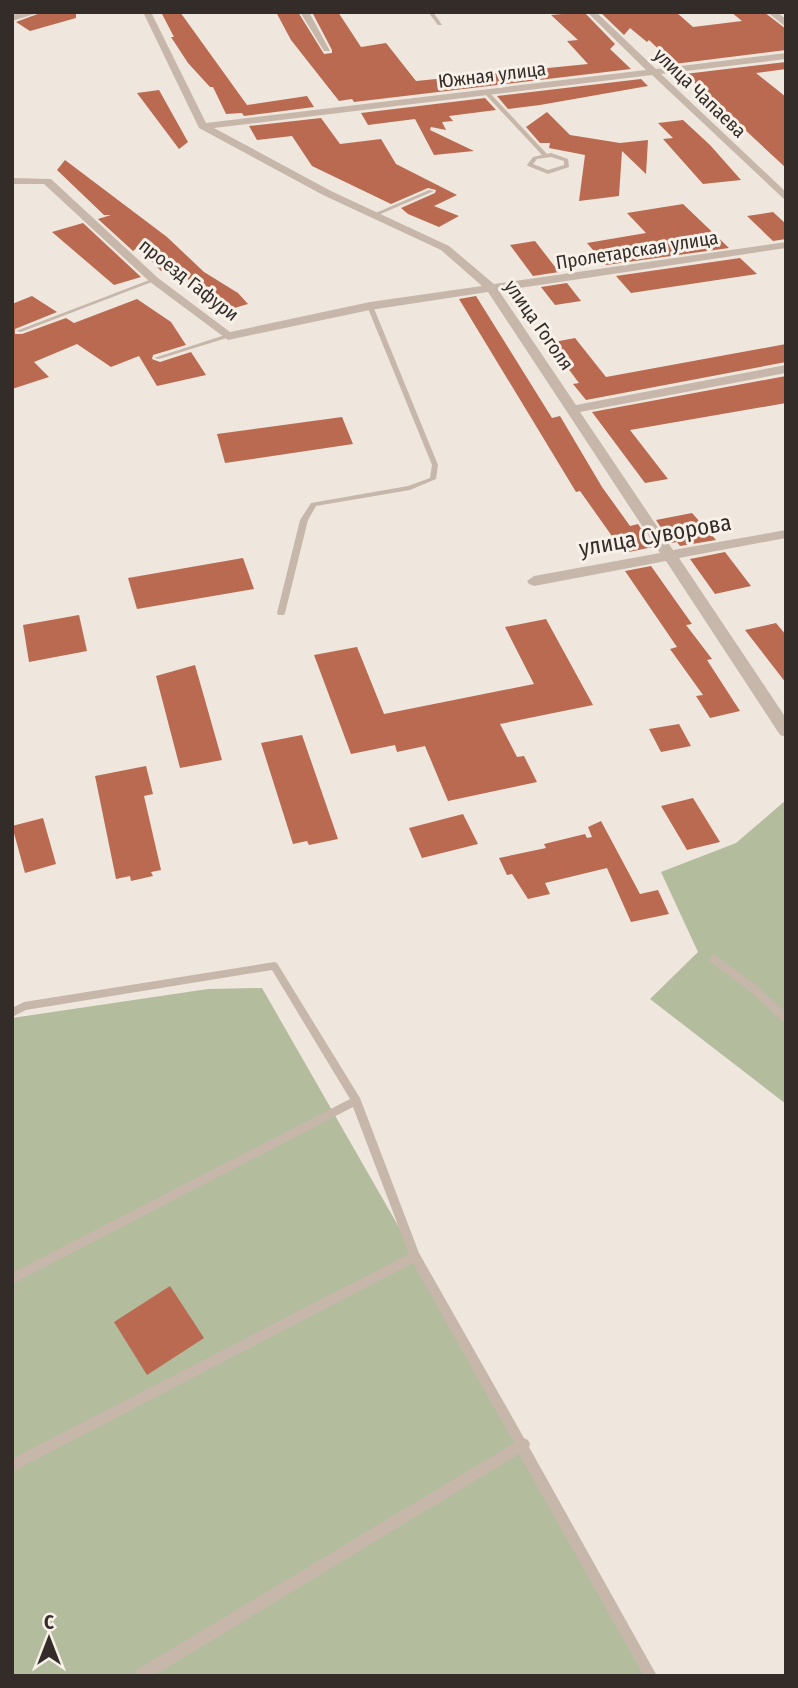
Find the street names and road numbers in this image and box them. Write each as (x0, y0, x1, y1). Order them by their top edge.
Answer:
street label: улица Чапаева (649, 43, 751, 143)
street label: Южная улица (437, 57, 547, 93)
street label: Пролетарская улица (554, 226, 720, 274)
street label: проезд Гафури (135, 234, 243, 326)
street label: улица Гоголя (500, 275, 578, 375)
street label: улица Суворова (577, 508, 733, 562)

